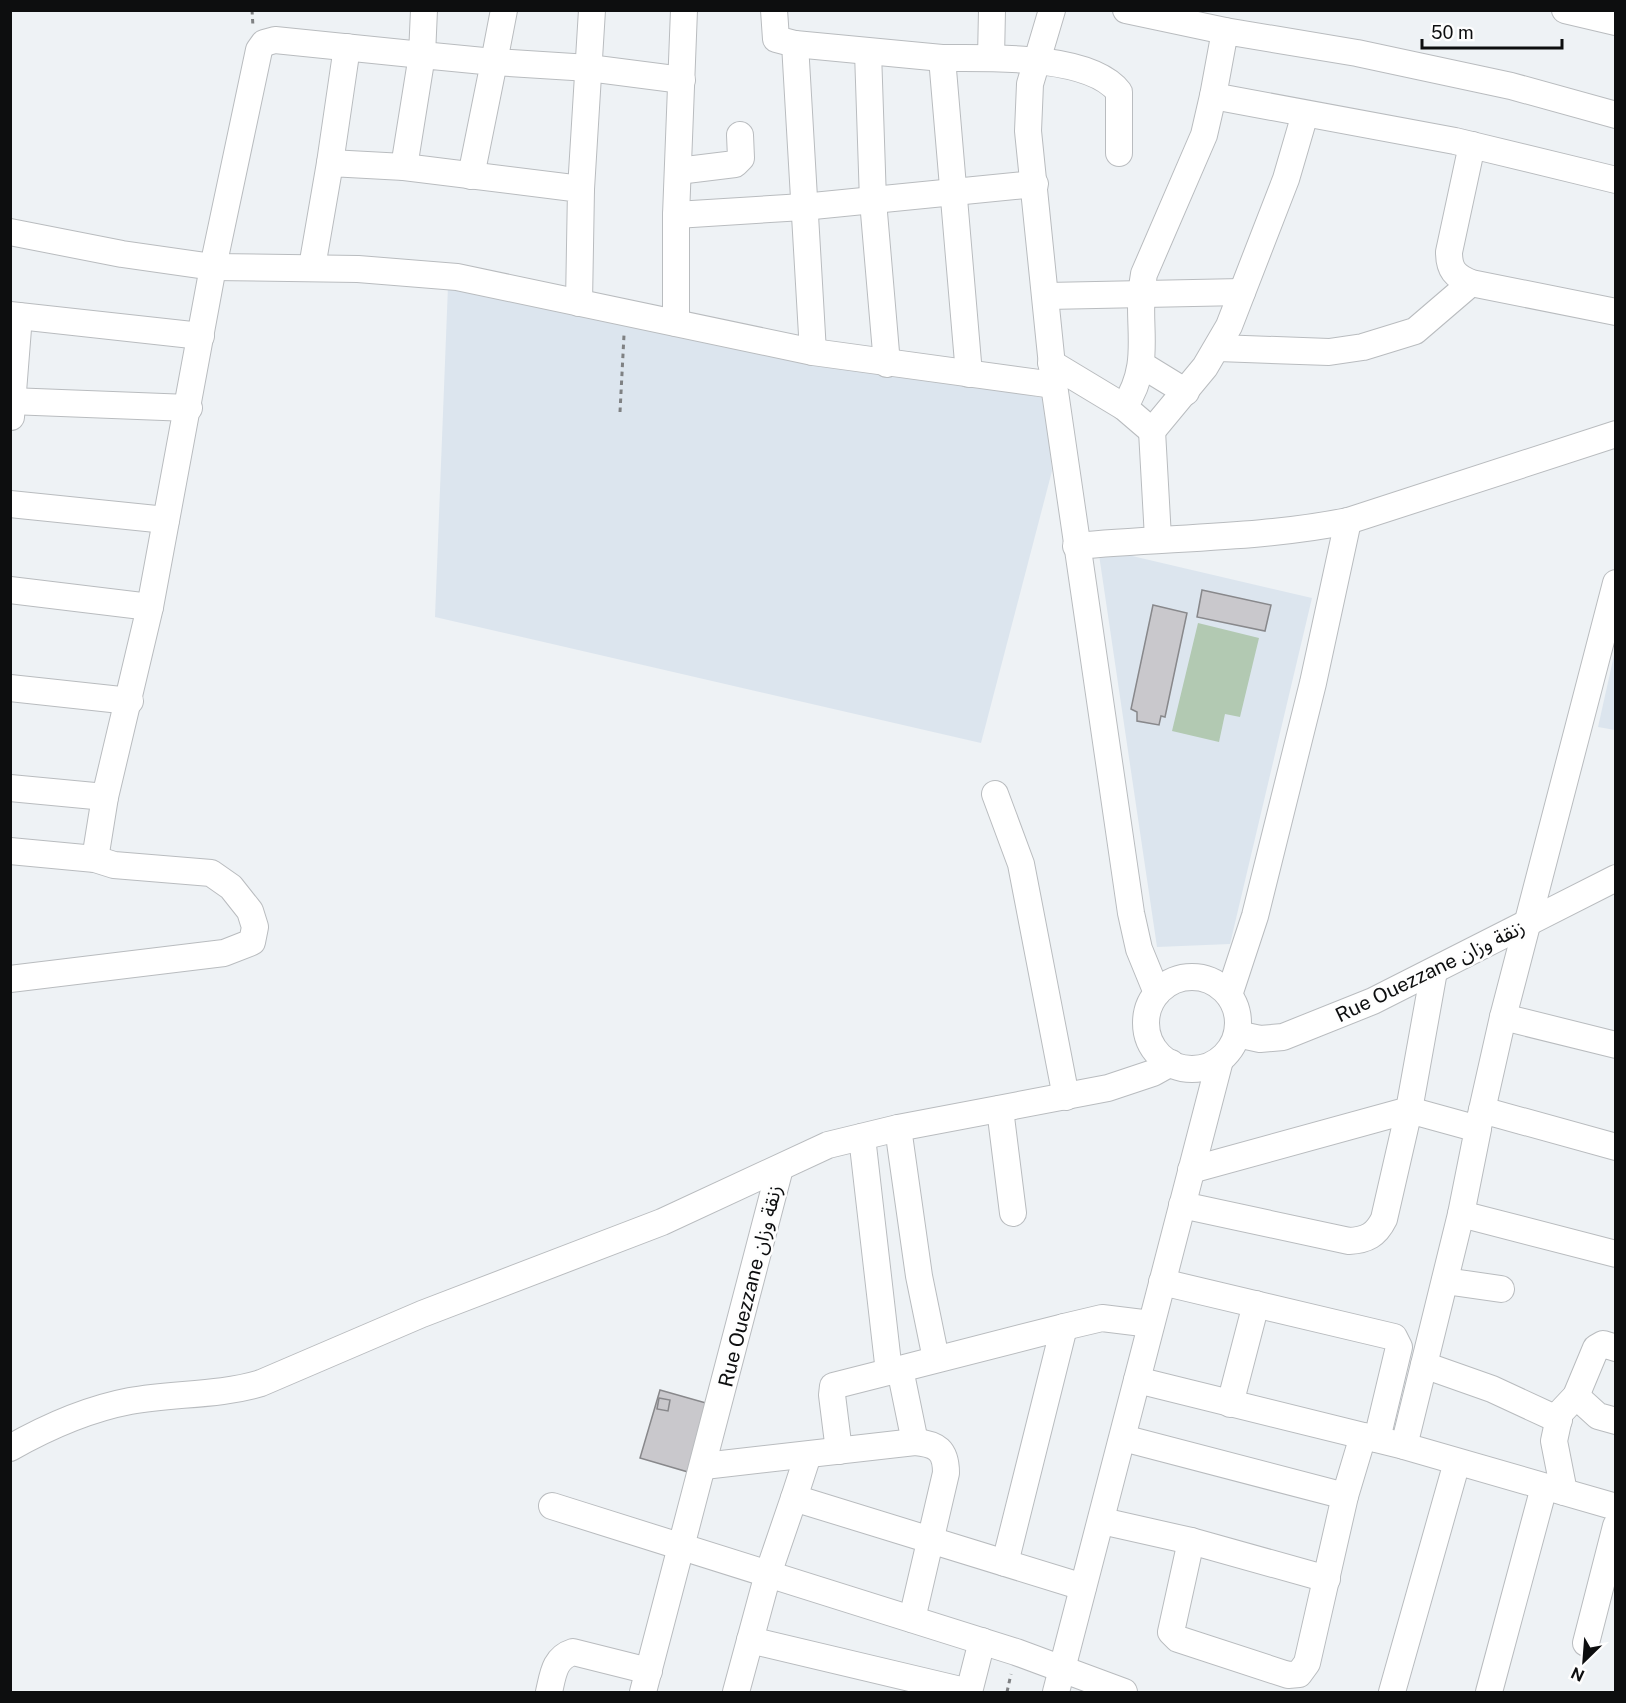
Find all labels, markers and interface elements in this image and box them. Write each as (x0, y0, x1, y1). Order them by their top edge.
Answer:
scale bar (1422, 12, 1562, 50)
text: 50 m (1431, 22, 1474, 43)
street label: Rue Ouezzane زنقة وزان (1332, 915, 1528, 1027)
street label: Rue Ouezzane زنقة وزان (713, 1182, 787, 1390)
north arrow (1554, 1631, 1614, 1691)
text: N (1568, 1663, 1588, 1685)

